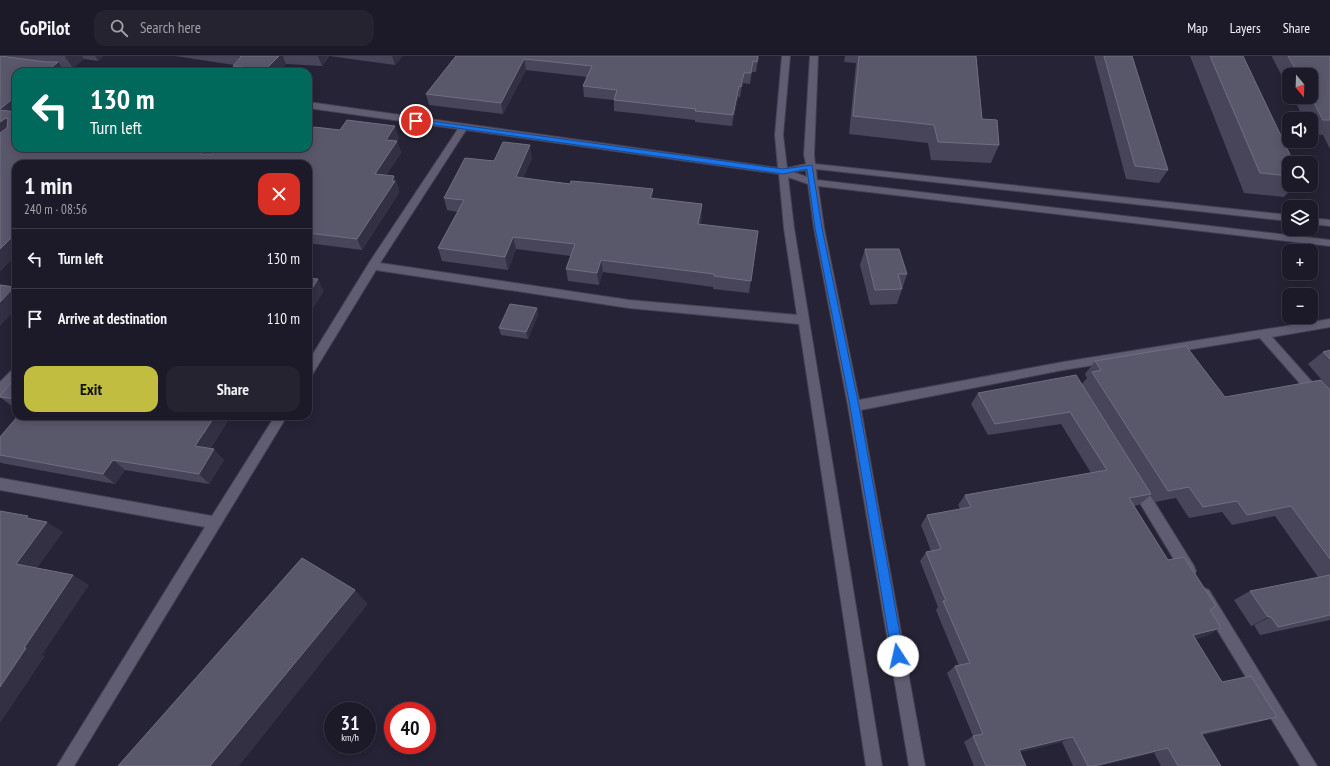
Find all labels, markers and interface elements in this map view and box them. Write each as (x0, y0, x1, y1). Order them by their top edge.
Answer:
search box (94, 10, 374, 46)
text: GoPilot (20, 16, 70, 40)
icon: search (108, 17, 130, 39)
text: Search here (140, 18, 201, 37)
text: Map (1187, 19, 1208, 37)
text: Layers (1230, 19, 1261, 37)
text: Share (1283, 19, 1310, 37)
north arrow (1282, 68, 1318, 104)
map controls (1282, 68, 1318, 324)
text: 130 m (90, 80, 154, 117)
icon: left (24, 84, 76, 136)
pin (399, 104, 433, 138)
icon: arrive (405, 110, 427, 132)
button: sound (1282, 112, 1318, 148)
text: Turn left (90, 116, 142, 139)
button: search (1282, 156, 1318, 192)
text: 1 min (24, 170, 72, 201)
button: close (258, 173, 300, 215)
button: layers (1282, 200, 1318, 236)
text: 240 m · 08:56 (24, 201, 87, 218)
button: + (1282, 244, 1318, 280)
icon: left (24, 248, 46, 270)
text: Turn left (58, 249, 103, 268)
text: 130 m (267, 249, 300, 268)
button: − (1282, 288, 1318, 324)
icon: arrive (24, 308, 46, 330)
text: Arrive at destination (58, 309, 167, 328)
text: 110 m (267, 309, 300, 328)
button: Exit (24, 366, 158, 412)
button: Share (166, 366, 300, 412)
position arrow (877, 635, 919, 677)
speed limit sign: 40 (384, 702, 436, 754)
text: 31 (340, 710, 360, 736)
text: km/h (341, 731, 359, 744)

